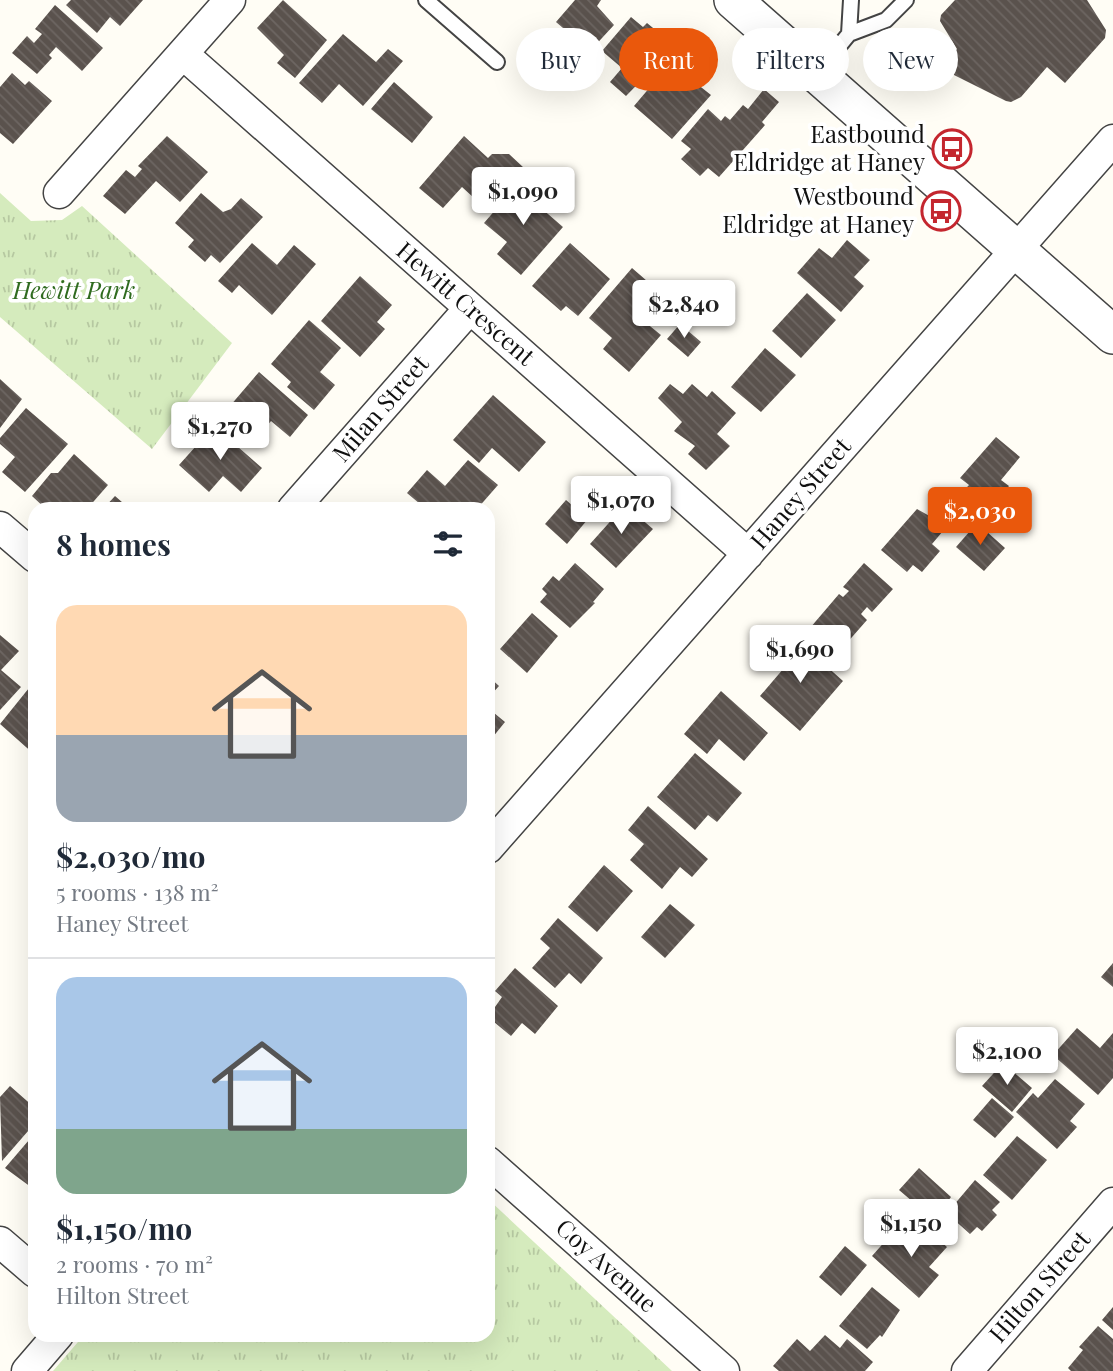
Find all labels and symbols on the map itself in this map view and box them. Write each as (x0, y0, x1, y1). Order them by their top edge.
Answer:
place label: Eastbound Eldridge at Haney (733, 117, 925, 177)
bus stop icon: Eastbound Eldridge at Haney (931, 128, 973, 170)
pin: $1,090 (466, 168, 580, 227)
place label: Westbound Eldridge at Haney (722, 179, 914, 239)
bus stop icon: Westbound Eldridge at Haney (920, 190, 962, 232)
street label: Hewitt Crescent (390, 234, 543, 372)
park label: Hewitt Park (12, 273, 135, 305)
pin: $2,840 (627, 280, 741, 340)
street label: Milan Street (324, 347, 435, 468)
pin: $1,270 (163, 402, 277, 462)
street label: Haney Street (742, 430, 857, 555)
pin: $1,070 (564, 476, 678, 536)
pin: $2,030 (923, 488, 1037, 547)
pin: $1,690 (743, 626, 857, 685)
pin: $2,100 (950, 1028, 1064, 1087)
pin: $1,150 (854, 1200, 968, 1259)
street label: Coy Avenue (550, 1211, 665, 1318)
street label: Hilton Street (981, 1223, 1096, 1348)

